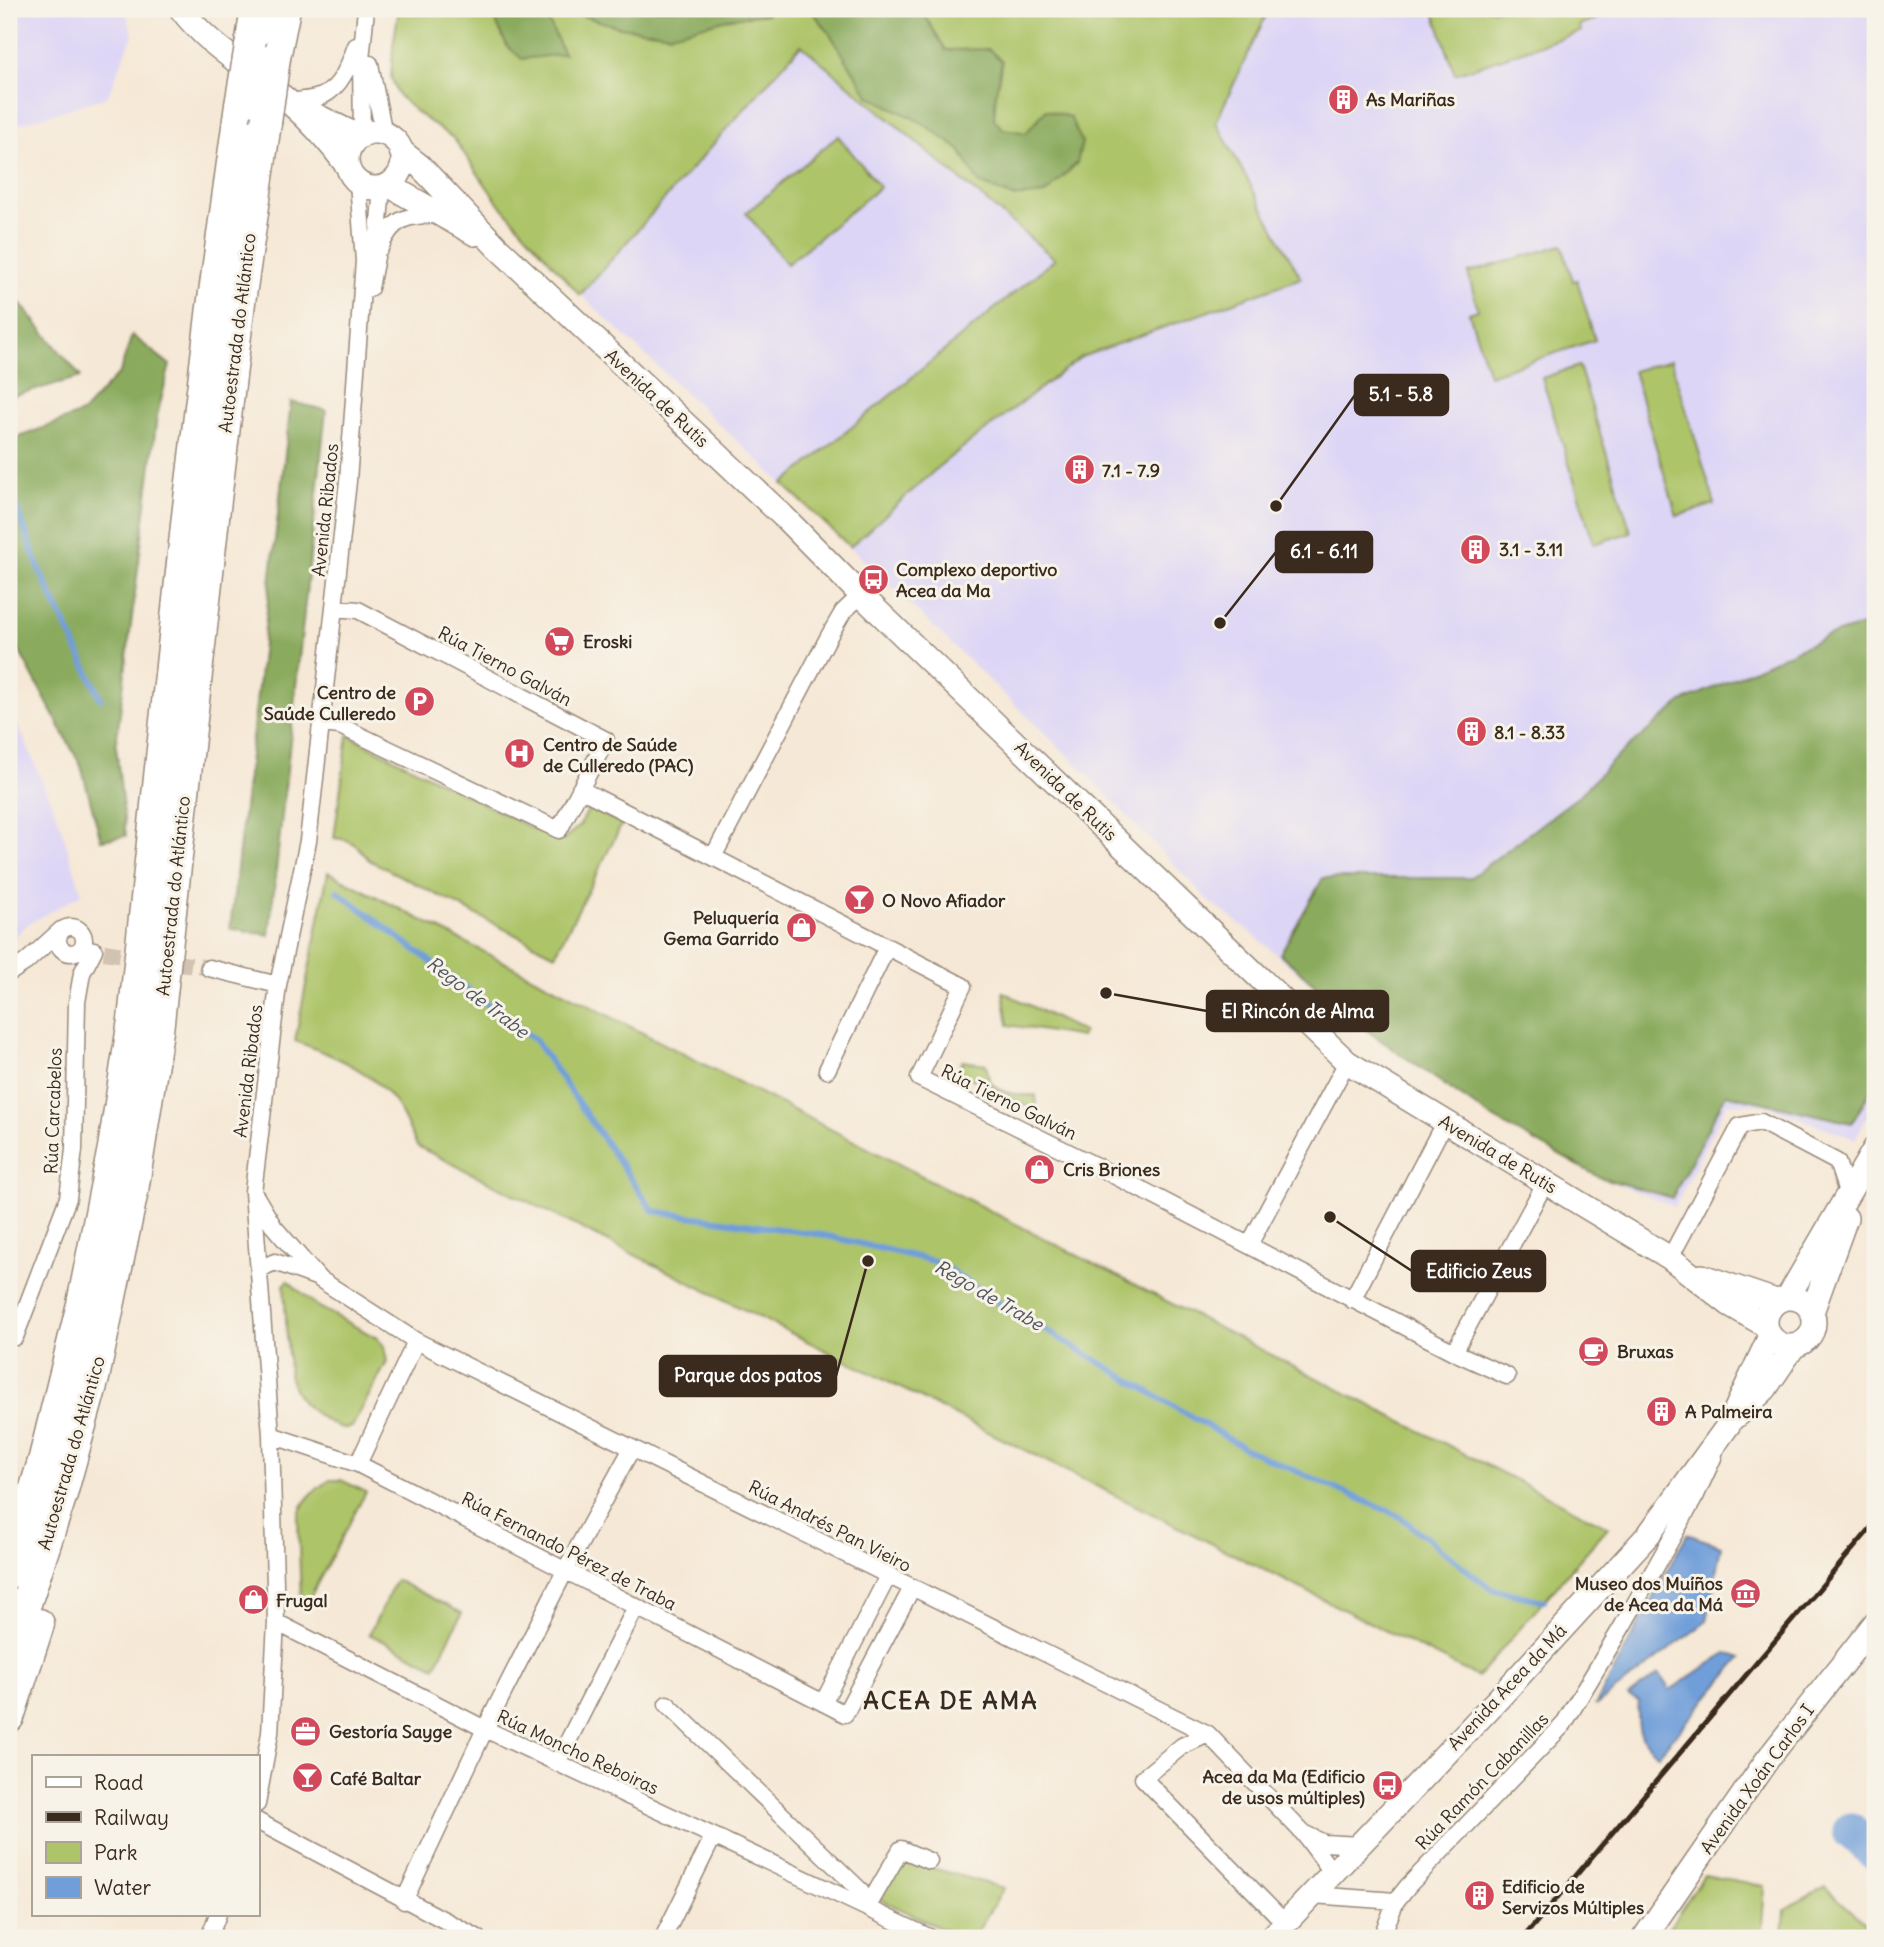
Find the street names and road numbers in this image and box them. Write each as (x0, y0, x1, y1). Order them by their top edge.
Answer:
street label: Autoestrada do Atlántico (213, 232, 261, 434)
street label: Avenida de Rutis (600, 344, 714, 452)
street label: Avenida Ribados (307, 442, 343, 578)
street label: Rúa Tierno Galván (434, 621, 576, 711)
street label: Avenida de Rutis (1010, 736, 1122, 846)
street label: Autoestrada do Atlántico (151, 795, 195, 997)
street label: Avenida Ribados (228, 1003, 268, 1139)
street label: Rúa Carcabelos (39, 1047, 67, 1175)
street label: Rúa Tierno Galván (937, 1059, 1081, 1145)
street label: Avenida de Rutis (1435, 1110, 1561, 1198)
street label: Autoestrada do Atlántico (32, 1353, 110, 1553)
street label: Rúa Andrés Pan Vieiro (745, 1475, 915, 1577)
street label: Rúa Fernando Pérez de Traba (458, 1487, 680, 1615)
street label: Avenida Acea da Má (1443, 1619, 1571, 1755)
street label: Avenida Xoán Carlos I (1695, 1700, 1819, 1858)
street label: Rúa Moncho Reboiras (493, 1704, 663, 1800)
street label: Rúa Ramón Cabanillas (1411, 1708, 1553, 1854)

